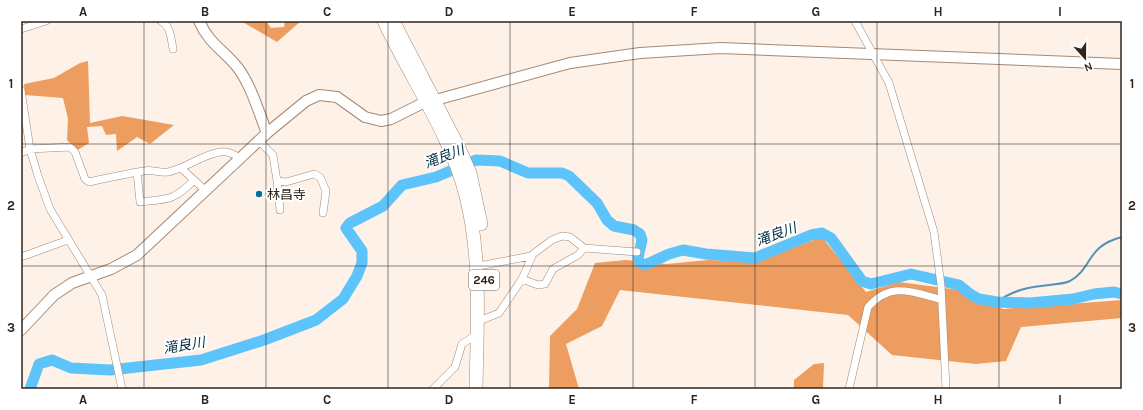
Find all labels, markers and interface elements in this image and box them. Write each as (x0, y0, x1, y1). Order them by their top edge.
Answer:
text: A (79, 4, 87, 19)
text: B (201, 4, 209, 19)
text: C (323, 4, 331, 19)
text: D (445, 4, 454, 19)
text: E (568, 4, 576, 19)
text: F (690, 4, 698, 19)
text: G (812, 4, 820, 19)
text: H (933, 4, 943, 19)
text: I (1058, 4, 1062, 19)
north arrow (1065, 38, 1105, 78)
text: N (1082, 59, 1094, 74)
text: 1 (9, 76, 13, 91)
text: 1 (1130, 76, 1134, 91)
water label: 滝良川 (422, 140, 469, 172)
place label: 林昌寺 (267, 187, 306, 202)
marker: 林昌寺 (254, 189, 264, 199)
text: 2 (7, 198, 15, 213)
text: 2 (1128, 198, 1136, 213)
water label: 滝良川 (754, 219, 801, 250)
road number: 246 (469, 270, 499, 290)
text: 3 (7, 320, 15, 335)
text: 3 (1128, 320, 1136, 335)
water label: 滝良川 (162, 334, 208, 357)
text: A (79, 392, 87, 407)
text: B (201, 392, 209, 407)
text: C (323, 392, 331, 407)
text: D (445, 392, 454, 407)
text: E (568, 392, 576, 407)
text: F (690, 392, 698, 407)
text: G (812, 392, 820, 407)
text: H (933, 392, 943, 407)
text: I (1058, 392, 1062, 407)

